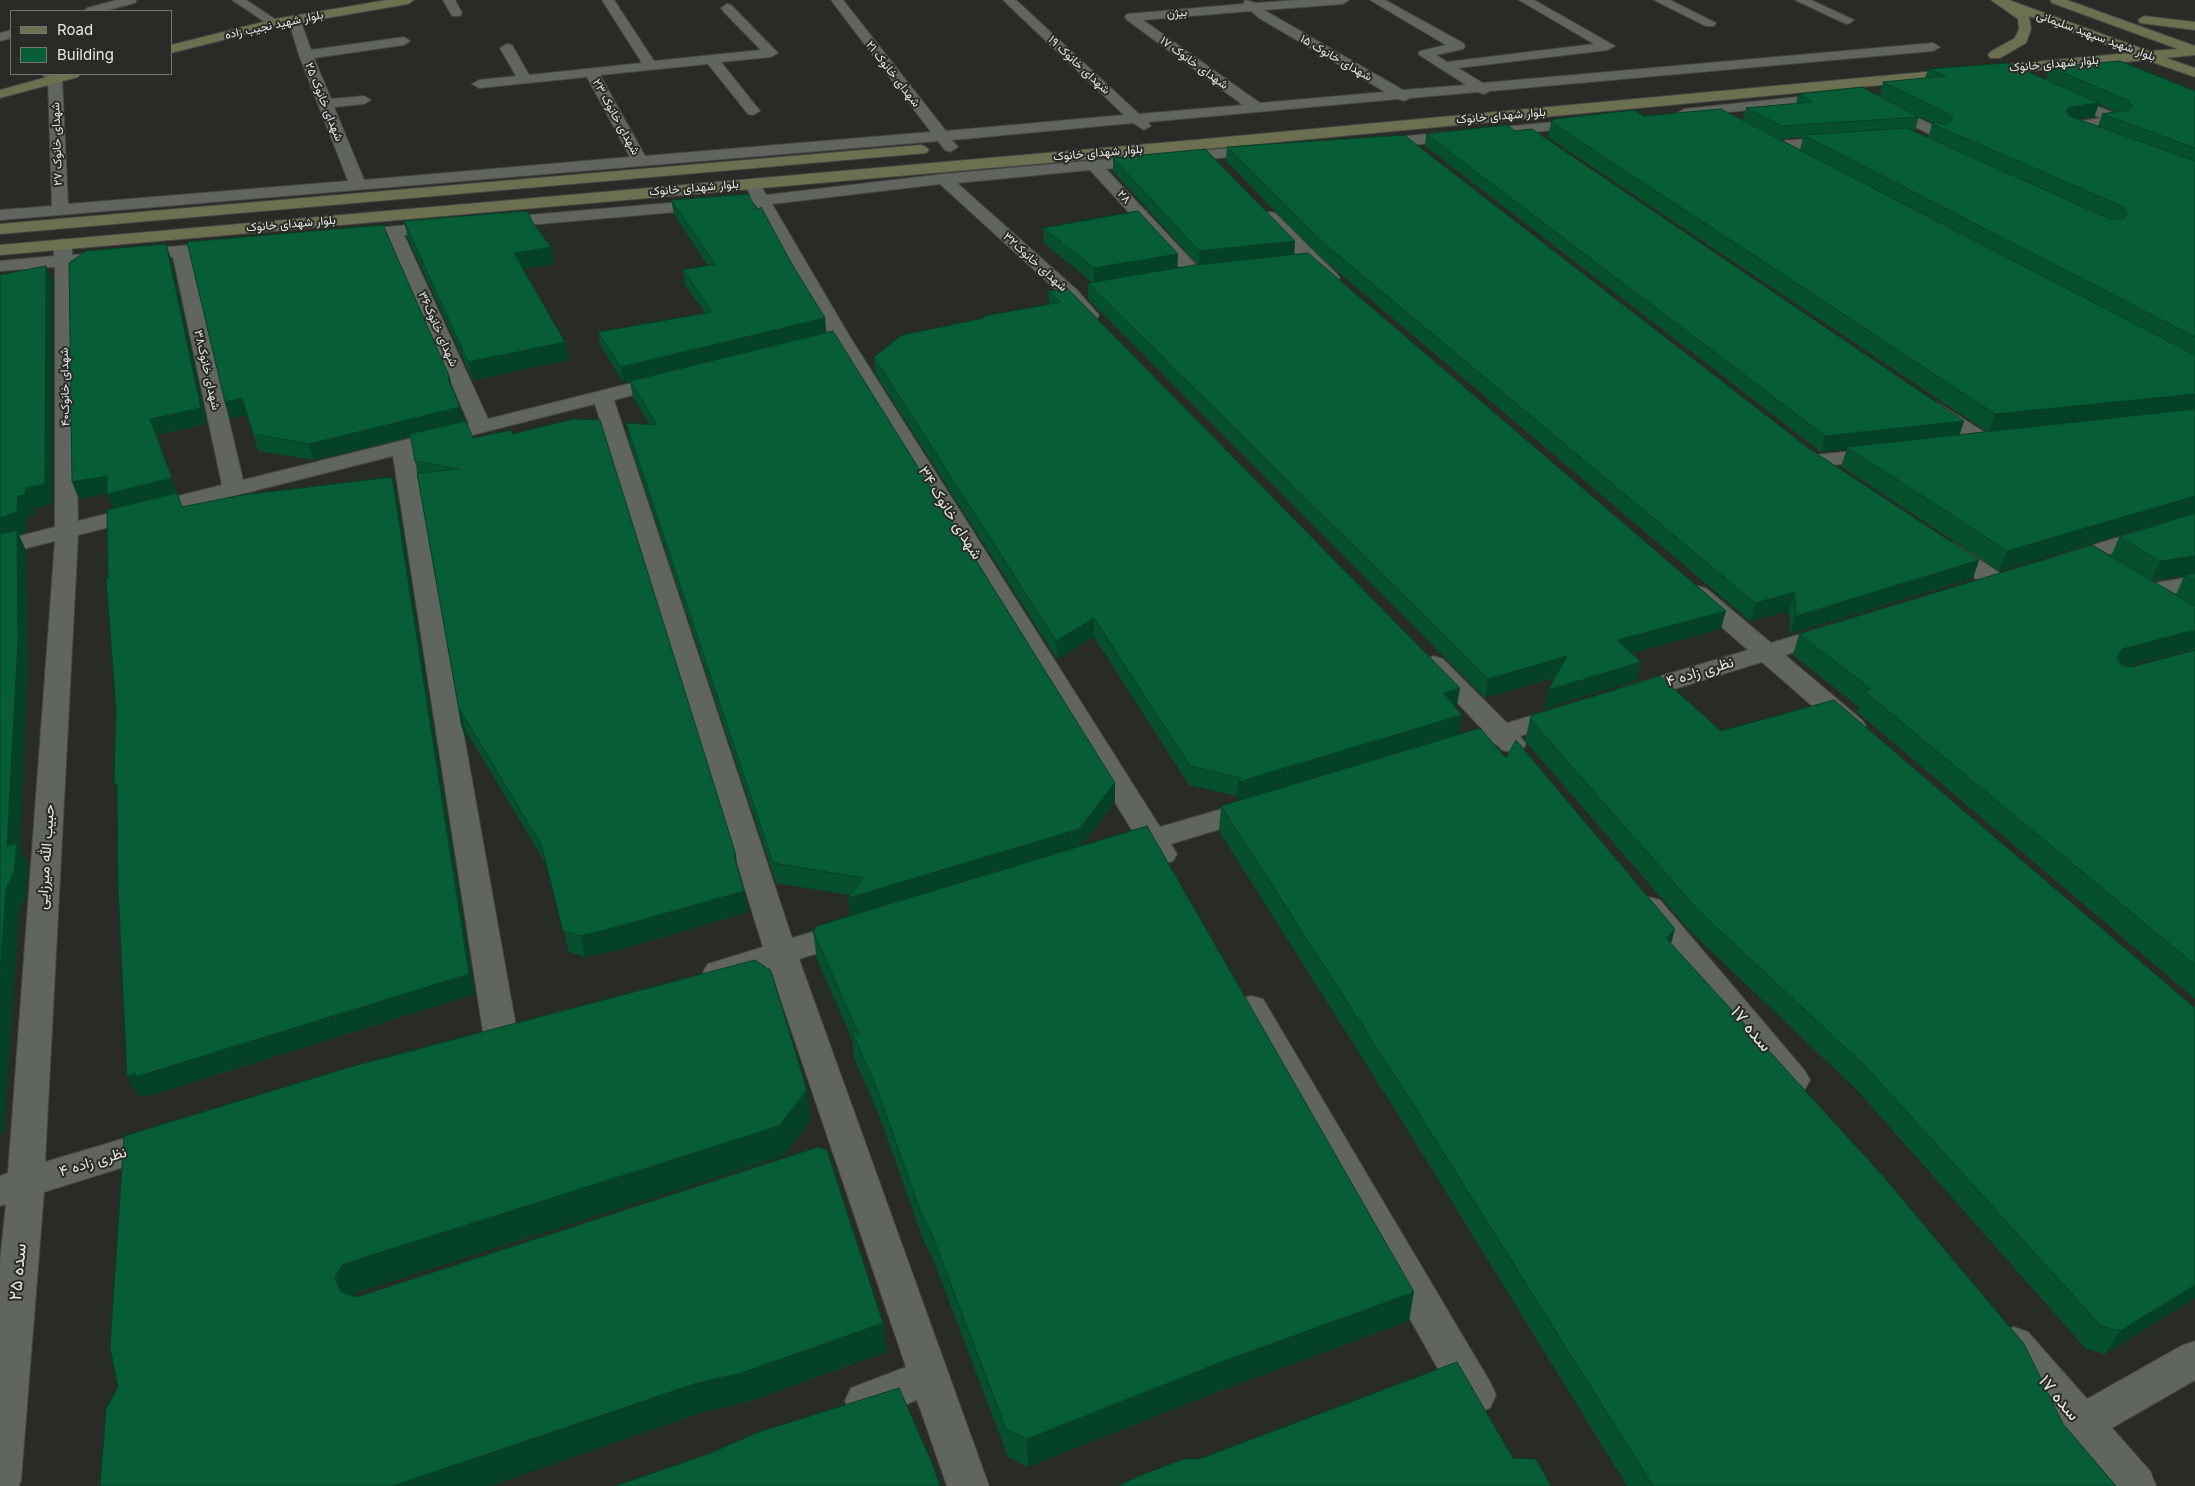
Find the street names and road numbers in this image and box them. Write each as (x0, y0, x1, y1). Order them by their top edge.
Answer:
street label: بیژن (1166, 5, 1188, 21)
street label: بلوار شهید نجیب زاده (223, 8, 325, 42)
street label: بلوار شهید سپهبد سلیمانی (2034, 8, 2158, 64)
street label: شهدای خانوک ۱۵ (1297, 32, 1375, 84)
street label: شهدای خانوک ۱۹ (1045, 33, 1113, 97)
street label: شهدای خانوک ۱۷ (1157, 33, 1231, 93)
street label: شهدای خانوک ۲۱ (863, 38, 923, 110)
street label: بلوار شهدای خانوک (2009, 53, 2099, 75)
street label: شهدای خانوک ۲۵ (302, 61, 346, 143)
street label: شهدای خانوک ۲۳ (589, 77, 643, 157)
street label: شهدای خانوک ۲۷ (48, 102, 66, 186)
street label: بلوار شهدای خانوک (1456, 105, 1546, 127)
street label: بلوار شهدای خانوک (1053, 142, 1143, 164)
street label: بلوار شهدای خانوک (649, 177, 739, 199)
street label: ۲۸ (1114, 187, 1134, 207)
street label: بلوار شهدای خانوک (246, 213, 336, 235)
street label: شهدای خانوک۳۲ (1000, 230, 1070, 294)
street label: شهدای خانوک۳۶ (415, 289, 461, 369)
street label: شهدای خانوک۳۸ (191, 328, 223, 412)
street label: شهدای خانوک۴۰ (57, 347, 73, 427)
street label: ۳۴ شهدای خانوک (914, 463, 986, 563)
street label: نظری زاده ۴ (1664, 653, 1736, 691)
street label: حبیب الله میرزایی (33, 804, 59, 910)
street label: سده ۱۷ (1726, 1002, 1776, 1056)
street label: نظری زاده ۴ (57, 1143, 129, 1181)
street label: سده ۲۵ (5, 1243, 31, 1301)
street label: سده ۱۷ (2034, 1371, 2084, 1425)

